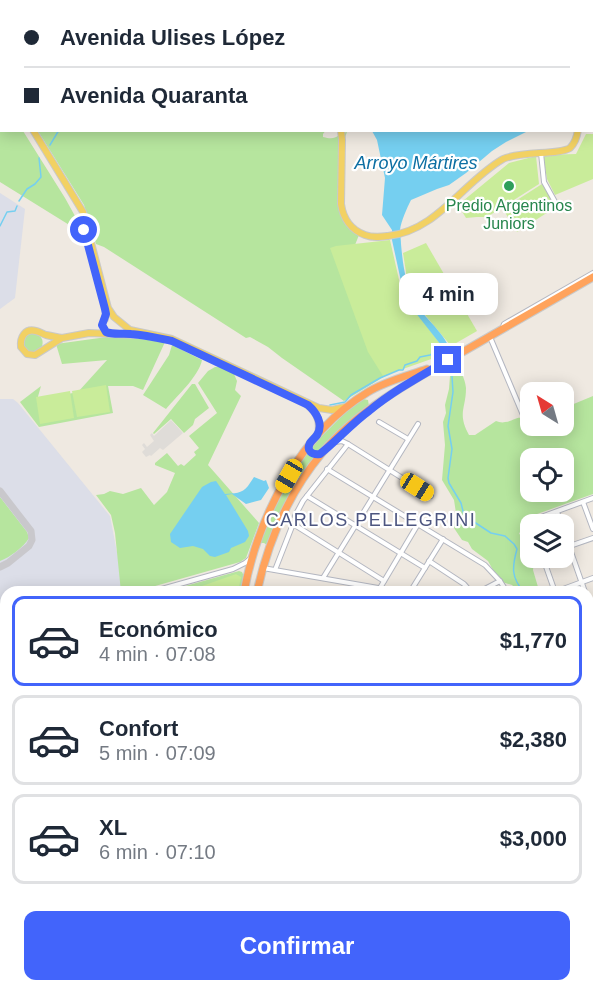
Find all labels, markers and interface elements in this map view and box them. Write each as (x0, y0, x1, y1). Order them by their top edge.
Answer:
text: Avenida Ulises López (60, 25, 285, 50)
text: Avenida Quaranta (60, 83, 247, 108)
water label: Arroyo Mártires (353, 153, 478, 173)
marker: Predio Argentinos Juniors (502, 179, 516, 193)
place label: Predio Argentinos Juniors (446, 197, 572, 232)
route start (70, 216, 97, 243)
callout: 4 min (398, 273, 498, 315)
text: 4 min (422, 283, 475, 305)
route end (434, 346, 461, 373)
north arrow (520, 382, 574, 436)
map controls (520, 382, 574, 568)
button: locate (520, 448, 574, 502)
car (272, 456, 306, 496)
car (397, 470, 437, 504)
district label: CARLOS PELLEGRINI (266, 510, 476, 530)
button: layers (520, 514, 574, 568)
icon: car (27, 614, 81, 668)
text: Económico (99, 617, 218, 642)
text: $1,770 (500, 628, 567, 653)
text: 4 min · 07:08 (99, 643, 216, 665)
icon: car (27, 713, 81, 767)
text: Confort (99, 716, 178, 741)
text: $2,380 (500, 727, 567, 752)
text: 5 min · 07:09 (99, 742, 216, 764)
icon: car (27, 812, 81, 866)
text: XL (99, 815, 127, 840)
text: $3,000 (500, 826, 567, 851)
text: 6 min · 07:10 (99, 841, 216, 863)
button: Confirmar (24, 911, 570, 980)

